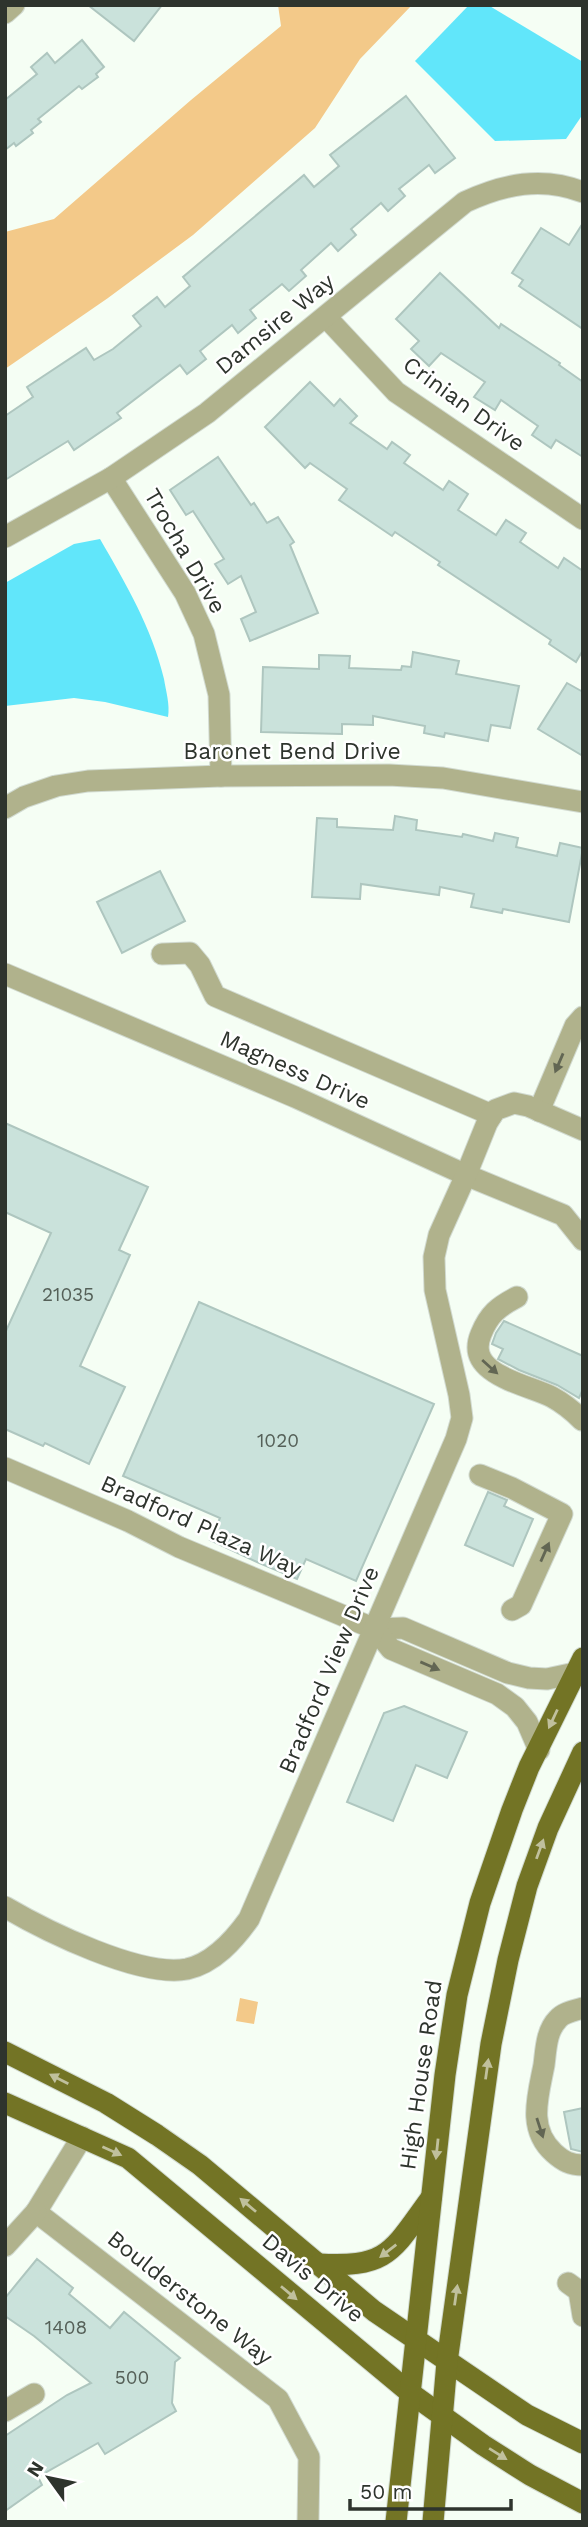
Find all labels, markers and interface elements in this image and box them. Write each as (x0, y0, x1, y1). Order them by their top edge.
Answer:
street label: Damsire Way (210, 268, 340, 380)
street label: Crinian Drive (398, 351, 530, 457)
street label: Trocha Drive (138, 484, 232, 618)
street label: Baronet Bend Drive (183, 738, 401, 765)
street label: Magness Drive (216, 1025, 374, 1115)
one-way arrow (554, 1053, 565, 1074)
house number: 21035 (42, 1283, 94, 1306)
one-way arrow (481, 1359, 499, 1375)
house number: 1020 (257, 1429, 299, 1452)
street label: Bradford Plaza Way (96, 1470, 306, 1582)
one-way arrow (540, 1541, 551, 1562)
street label: Bradford View Drive (273, 1562, 385, 1778)
one-way arrow (420, 1661, 441, 1672)
one-way arrow (548, 1709, 559, 1729)
one-way arrow (535, 1838, 546, 1859)
street label: High House Road (394, 1978, 448, 2172)
one-way arrow (482, 2058, 493, 2080)
one-way arrow (49, 2073, 69, 2084)
one-way arrow (535, 2118, 545, 2139)
one-way arrow (431, 2138, 442, 2160)
one-way arrow (102, 2145, 122, 2157)
one-way arrow (239, 2198, 256, 2213)
street label: Boulderstone Way (102, 2225, 278, 2371)
street label: Davis Drive (257, 2228, 369, 2328)
one-way arrow (379, 2243, 397, 2257)
one-way arrow (451, 2284, 462, 2306)
one-way arrow (280, 2285, 298, 2301)
house number: 1408 (45, 2316, 87, 2339)
house number: 500 (115, 2366, 149, 2389)
north arrow (14, 2443, 84, 2513)
one-way arrow (489, 2447, 507, 2461)
text: N (22, 2457, 49, 2481)
scale bar (350, 2468, 511, 2512)
text: 50 m (360, 2479, 412, 2504)

